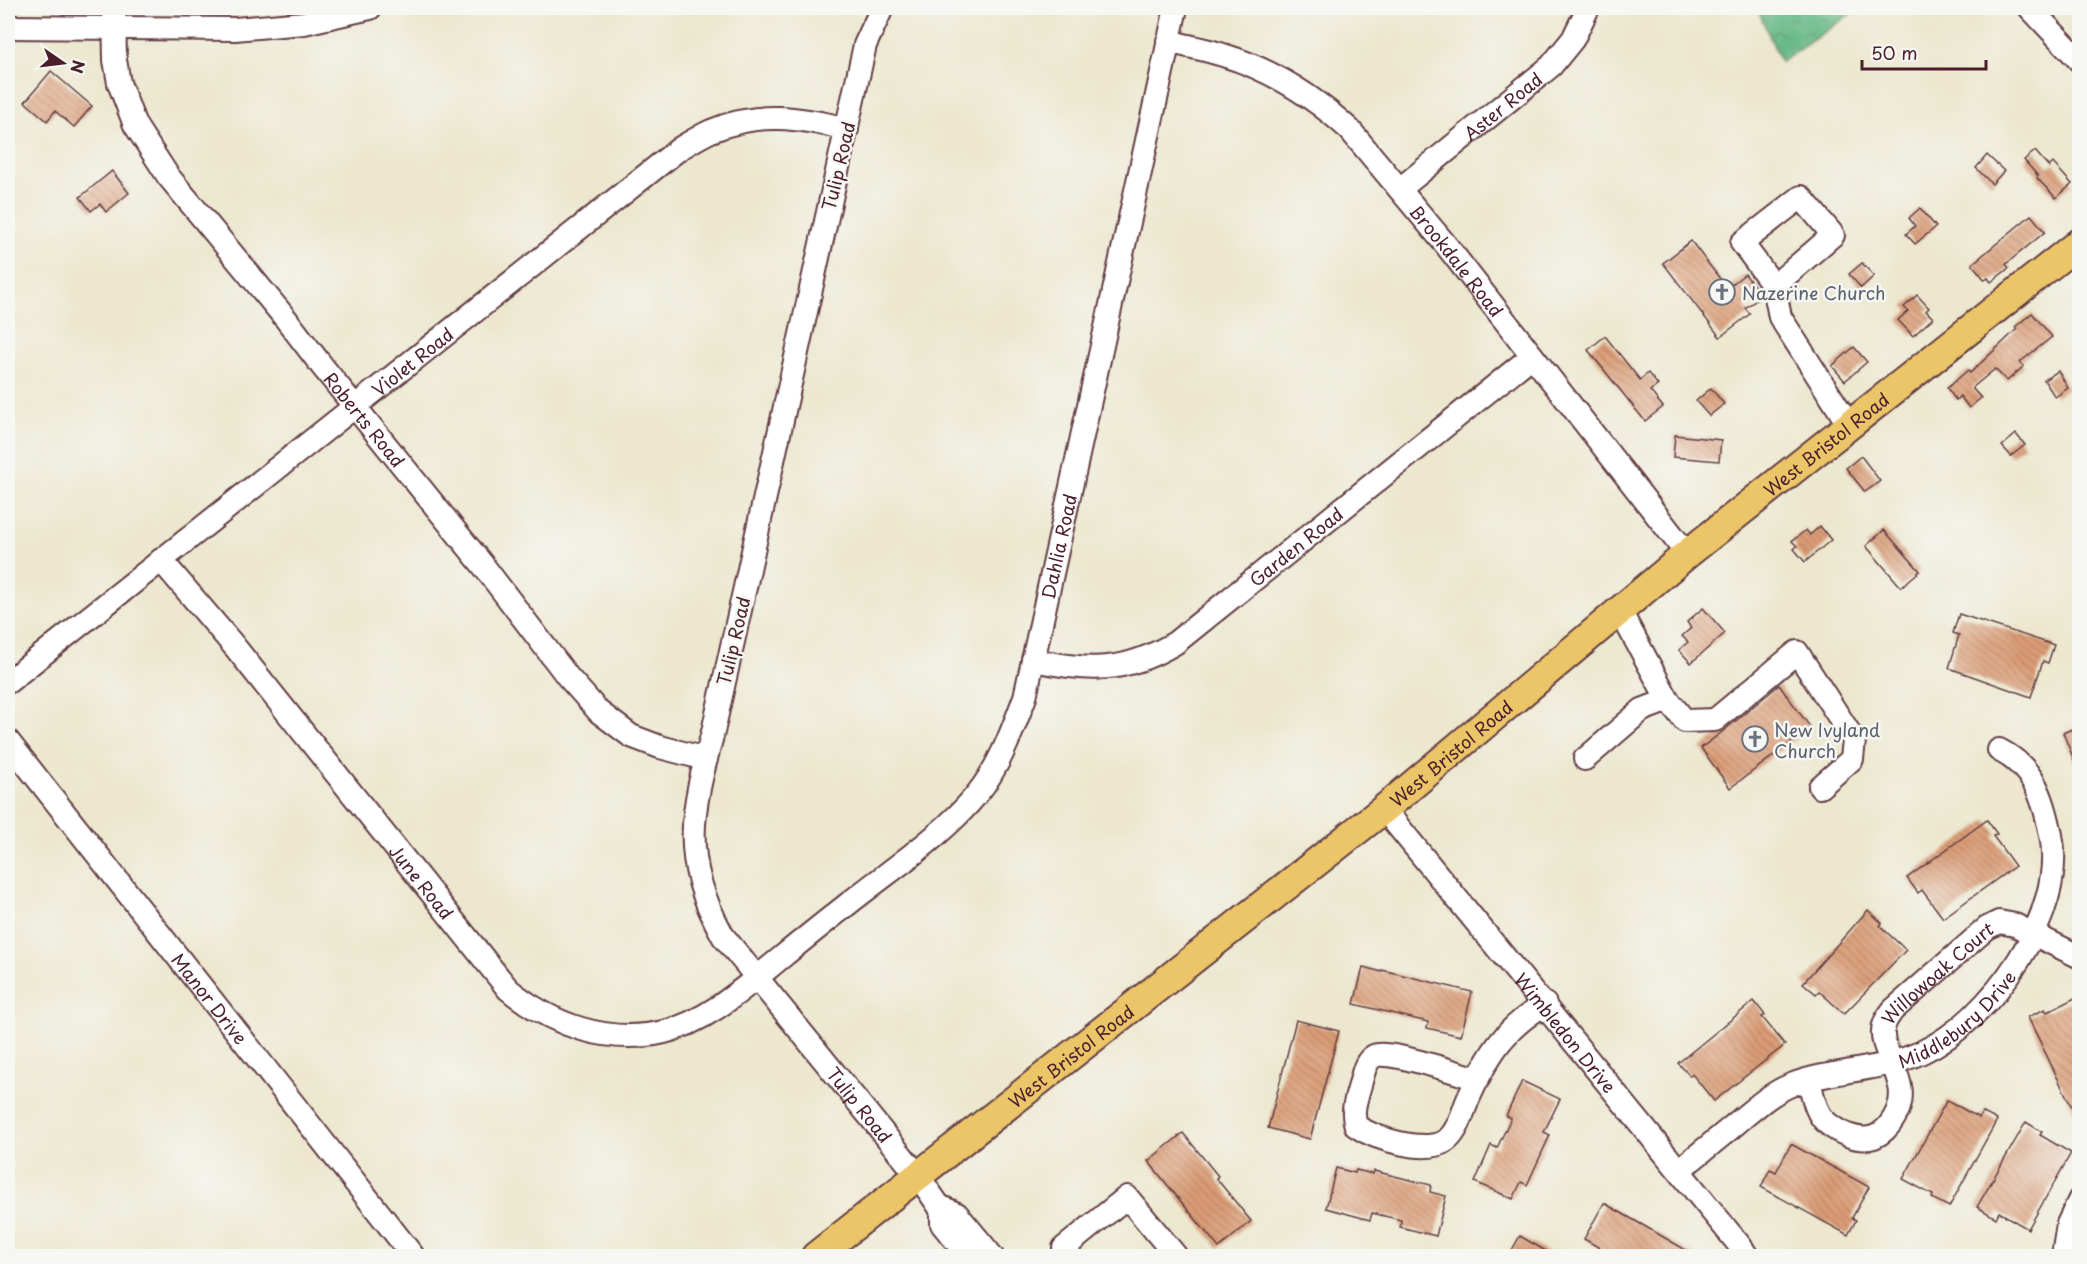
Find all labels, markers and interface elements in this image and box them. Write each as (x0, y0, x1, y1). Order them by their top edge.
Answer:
north arrow (33, 33, 93, 93)
scale bar (1862, 33, 1986, 71)
text: 50 m (1871, 39, 1918, 66)
text: N (65, 58, 92, 76)
street label: Aster Road (1457, 65, 1548, 146)
street label: Tulip Road (815, 119, 861, 213)
street label: Brookdale Road (1404, 198, 1510, 322)
church icon: Nazerine Church (1707, 277, 1737, 307)
place label: Nazerine Church (1742, 279, 1885, 306)
street label: Violet Road (365, 320, 459, 402)
street label: Roberts Road (318, 366, 412, 473)
street label: West Bristol Road (1757, 385, 1894, 502)
street label: Dahlia Road (1033, 491, 1083, 601)
street label: Garden Road (1243, 500, 1348, 592)
street label: Tulip Road (710, 594, 756, 688)
street label: West Bristol Road (1383, 693, 1518, 813)
place label: New Ivyland Church (1774, 716, 1880, 764)
church icon: New Ivyland Church (1740, 724, 1770, 754)
street label: June Road (384, 838, 461, 925)
street label: Willowoak Court (1874, 914, 1997, 1029)
street label: Manor Drive (166, 947, 255, 1049)
street label: Middlebury Drive (1894, 965, 2021, 1074)
street label: Wimbledon Drive (1509, 966, 1623, 1098)
street label: West Bristol Road (1002, 997, 1139, 1114)
street label: Tulip Road (821, 1061, 899, 1148)

